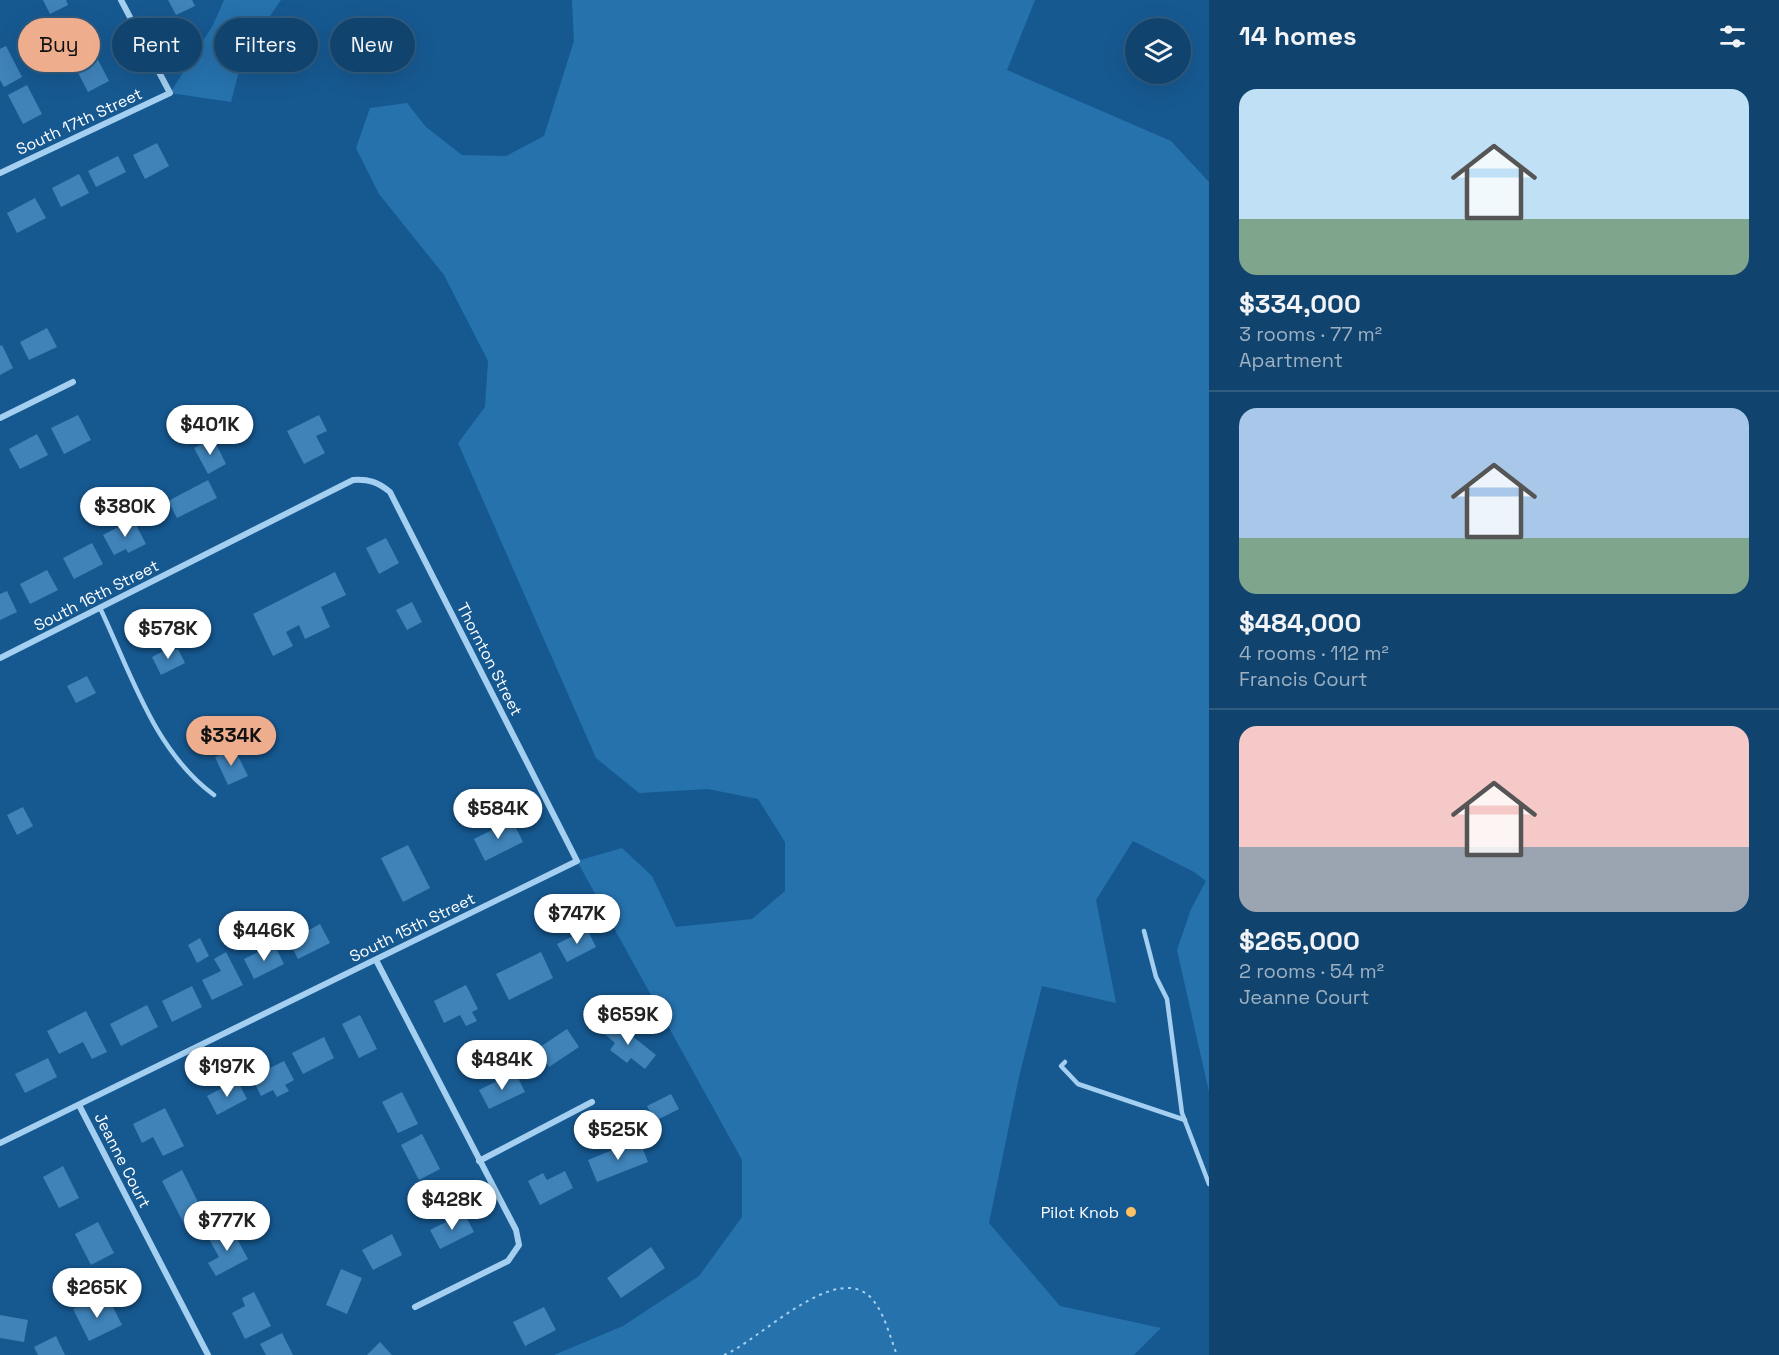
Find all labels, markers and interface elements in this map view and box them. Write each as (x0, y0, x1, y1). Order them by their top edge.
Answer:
chip: Buy (18, 18, 100, 72)
chip: Rent (112, 18, 202, 72)
chip: Filters (214, 18, 318, 72)
chip: New (330, 18, 415, 72)
map controls (1125, 18, 1191, 84)
button: layers (1125, 18, 1191, 84)
text: 14 homes (1239, 19, 1357, 53)
icon: filters (1716, 20, 1749, 53)
street label: South 17th Street (13, 83, 146, 160)
icon: home (1440, 128, 1548, 236)
text: $334,000 (1239, 287, 1361, 321)
text: 3 rooms · 77 m² (1239, 321, 1382, 347)
text: Apartment (1239, 347, 1343, 373)
pin: $401K (168, 405, 252, 456)
text: $401K (180, 411, 240, 437)
icon: home (1440, 447, 1548, 555)
pin: $380K (83, 487, 167, 538)
text: $380K (94, 493, 156, 519)
street label: South 16th Street (30, 555, 162, 636)
street label: Thornton Street (452, 599, 527, 719)
text: $484,000 (1239, 606, 1361, 640)
pin: $578K (126, 609, 210, 660)
text: $578K (138, 615, 198, 641)
text: 4 rooms · 112 m² (1239, 640, 1389, 666)
text: Francis Court (1239, 666, 1367, 692)
pin: $334K (189, 716, 273, 767)
text: $334K (200, 722, 262, 748)
icon: home (1440, 765, 1548, 873)
pin: $584K (456, 789, 540, 840)
text: $584K (467, 795, 529, 821)
street label: South 15th Street (346, 888, 478, 967)
pin: $747K (535, 894, 619, 945)
text: $747K (548, 900, 606, 926)
pin: $446K (222, 911, 306, 962)
text: $446K (233, 917, 295, 943)
text: $265,000 (1239, 924, 1360, 958)
text: 2 rooms · 54 m² (1239, 958, 1384, 984)
text: Jeanne Court (1239, 984, 1369, 1010)
pin: $659K (586, 995, 670, 1046)
text: $659K (597, 1001, 659, 1027)
pin: $484K (460, 1040, 544, 1091)
text: $484K (471, 1046, 533, 1072)
pin: $197K (185, 1047, 269, 1098)
text: $197K (199, 1053, 255, 1079)
street label: Jeanne Court (90, 1109, 156, 1211)
pin: $525K (576, 1110, 660, 1161)
text: $525K (588, 1116, 648, 1142)
pin: $428K (410, 1180, 494, 1231)
text: $428K (421, 1186, 483, 1212)
pin: $777K (185, 1201, 269, 1252)
place label: Pilot Knob (1041, 1202, 1119, 1223)
marker: Pilot Knob (1124, 1205, 1138, 1219)
text: $777K (198, 1207, 256, 1233)
pin: $265K (55, 1268, 139, 1319)
text: $265K (67, 1274, 127, 1300)

